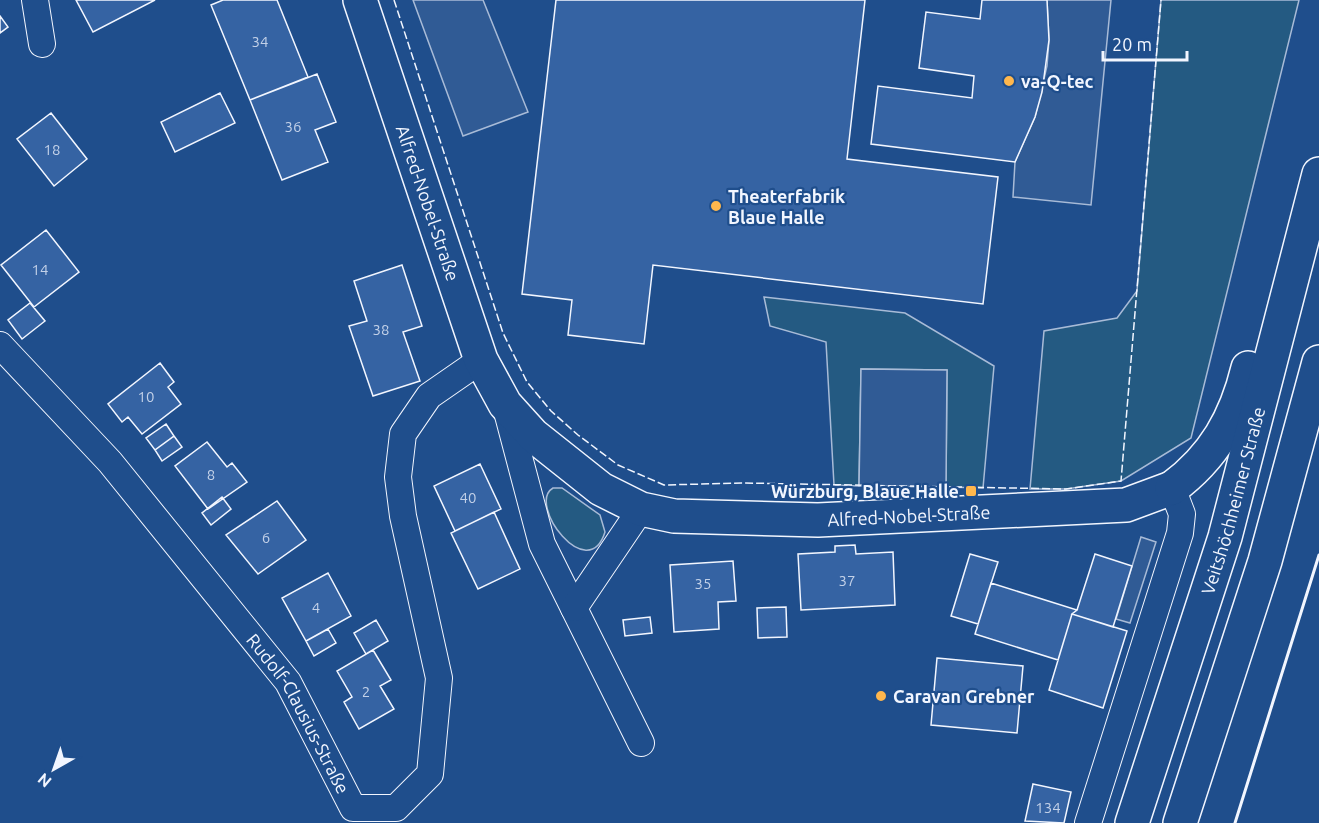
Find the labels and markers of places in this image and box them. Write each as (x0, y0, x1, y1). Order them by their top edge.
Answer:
place label: va-Q-tec (1021, 71, 1094, 91)
marker: va-Q-tec (1002, 74, 1016, 88)
place label: Theaterfabrik Blaue Halle (728, 186, 845, 227)
marker: Theaterfabrik Blaue Halle (709, 199, 723, 213)
place label: Würzburg, Blaue Halle (771, 481, 959, 501)
marker: Würzburg, Blaue Halle (964, 484, 978, 498)
place label: Caravan Grebner (893, 686, 1035, 706)
marker: Caravan Grebner (874, 689, 888, 703)

